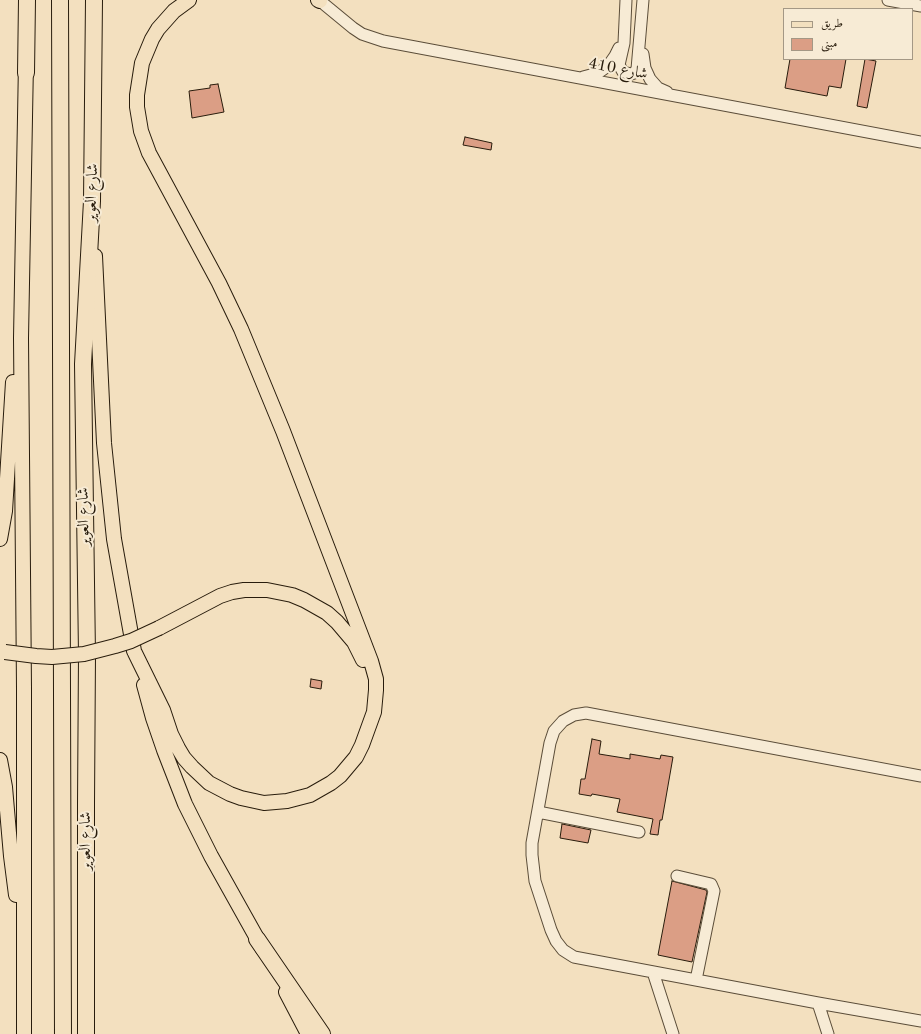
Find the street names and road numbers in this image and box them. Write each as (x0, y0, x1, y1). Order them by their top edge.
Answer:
street label: شارع 410 (587, 54, 649, 84)
street label: شارع العوير (81, 163, 103, 223)
street label: شارع العوير (74, 487, 94, 547)
street label: شارع العوير (76, 812, 96, 870)

